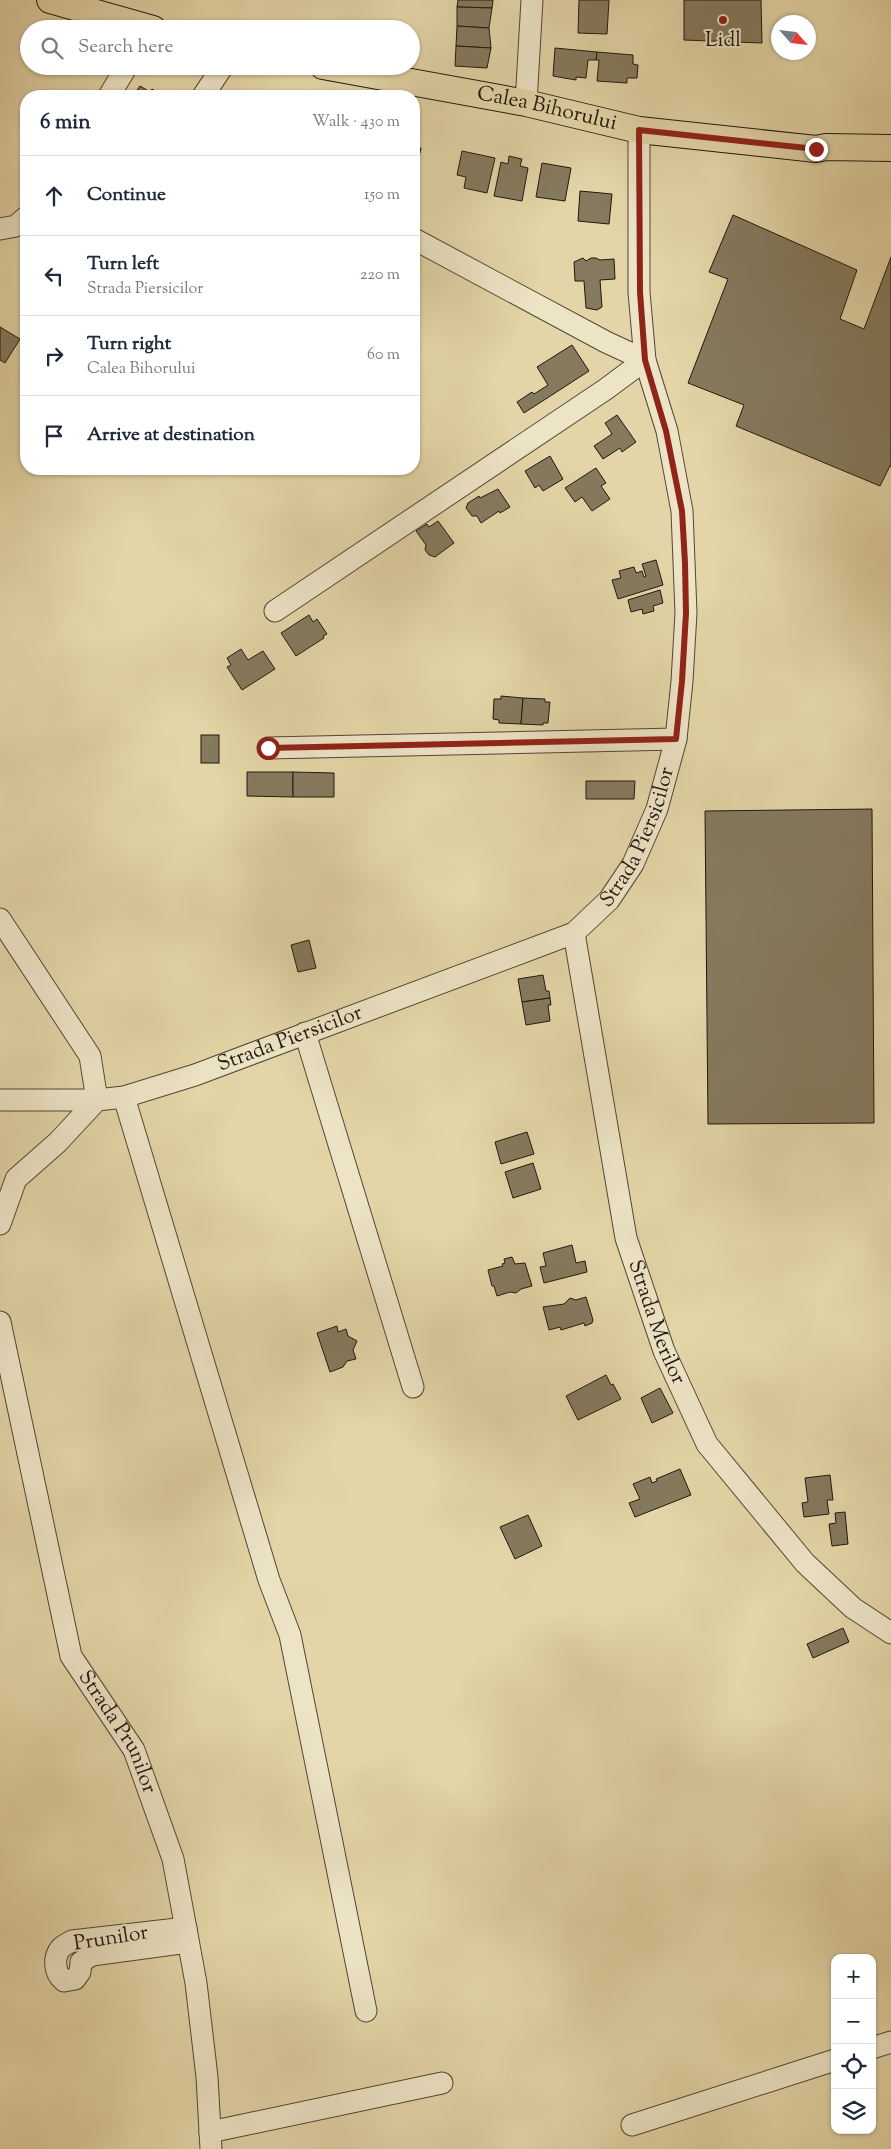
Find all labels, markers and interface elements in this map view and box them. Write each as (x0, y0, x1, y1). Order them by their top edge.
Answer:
marker: Lidl (717, 14, 729, 26)
north arrow (771, 15, 816, 60)
search box (20, 20, 420, 75)
place label: Lidl (705, 26, 741, 56)
icon: search (38, 34, 66, 62)
text: Search here (78, 34, 173, 61)
street label: Calea Bihorului (475, 79, 620, 139)
text: 6 min (40, 108, 91, 138)
text: Walk · 430 m (312, 111, 400, 134)
route end (805, 138, 828, 161)
icon: ahead (40, 182, 68, 210)
text: Continue (87, 182, 166, 209)
text: 150 m (364, 184, 400, 207)
text: Turn left (87, 251, 159, 278)
icon: left (40, 262, 68, 290)
text: 220 m (360, 264, 400, 287)
text: Strada Piersicilor (87, 278, 203, 301)
text: Turn right (87, 331, 171, 358)
icon: right (40, 342, 68, 370)
text: 60 m (367, 344, 400, 367)
text: Calea Bihorului (87, 358, 195, 381)
icon: arrive (40, 422, 68, 450)
text: Arrive at destination (87, 422, 255, 449)
route start (257, 737, 280, 760)
street label: Strada Piersicilor (594, 764, 683, 916)
street label: Strada Piersicilor (213, 999, 367, 1080)
street label: Strada Merilor (620, 1256, 693, 1390)
street label: Strada Prunilor (70, 1665, 163, 1798)
street label: Prunilor (72, 1918, 150, 1960)
map controls (831, 1954, 876, 2134)
button: + (831, 1954, 876, 1999)
button: − (831, 1999, 876, 2044)
button: locate (831, 2044, 876, 2089)
button: layers (831, 2089, 876, 2134)

